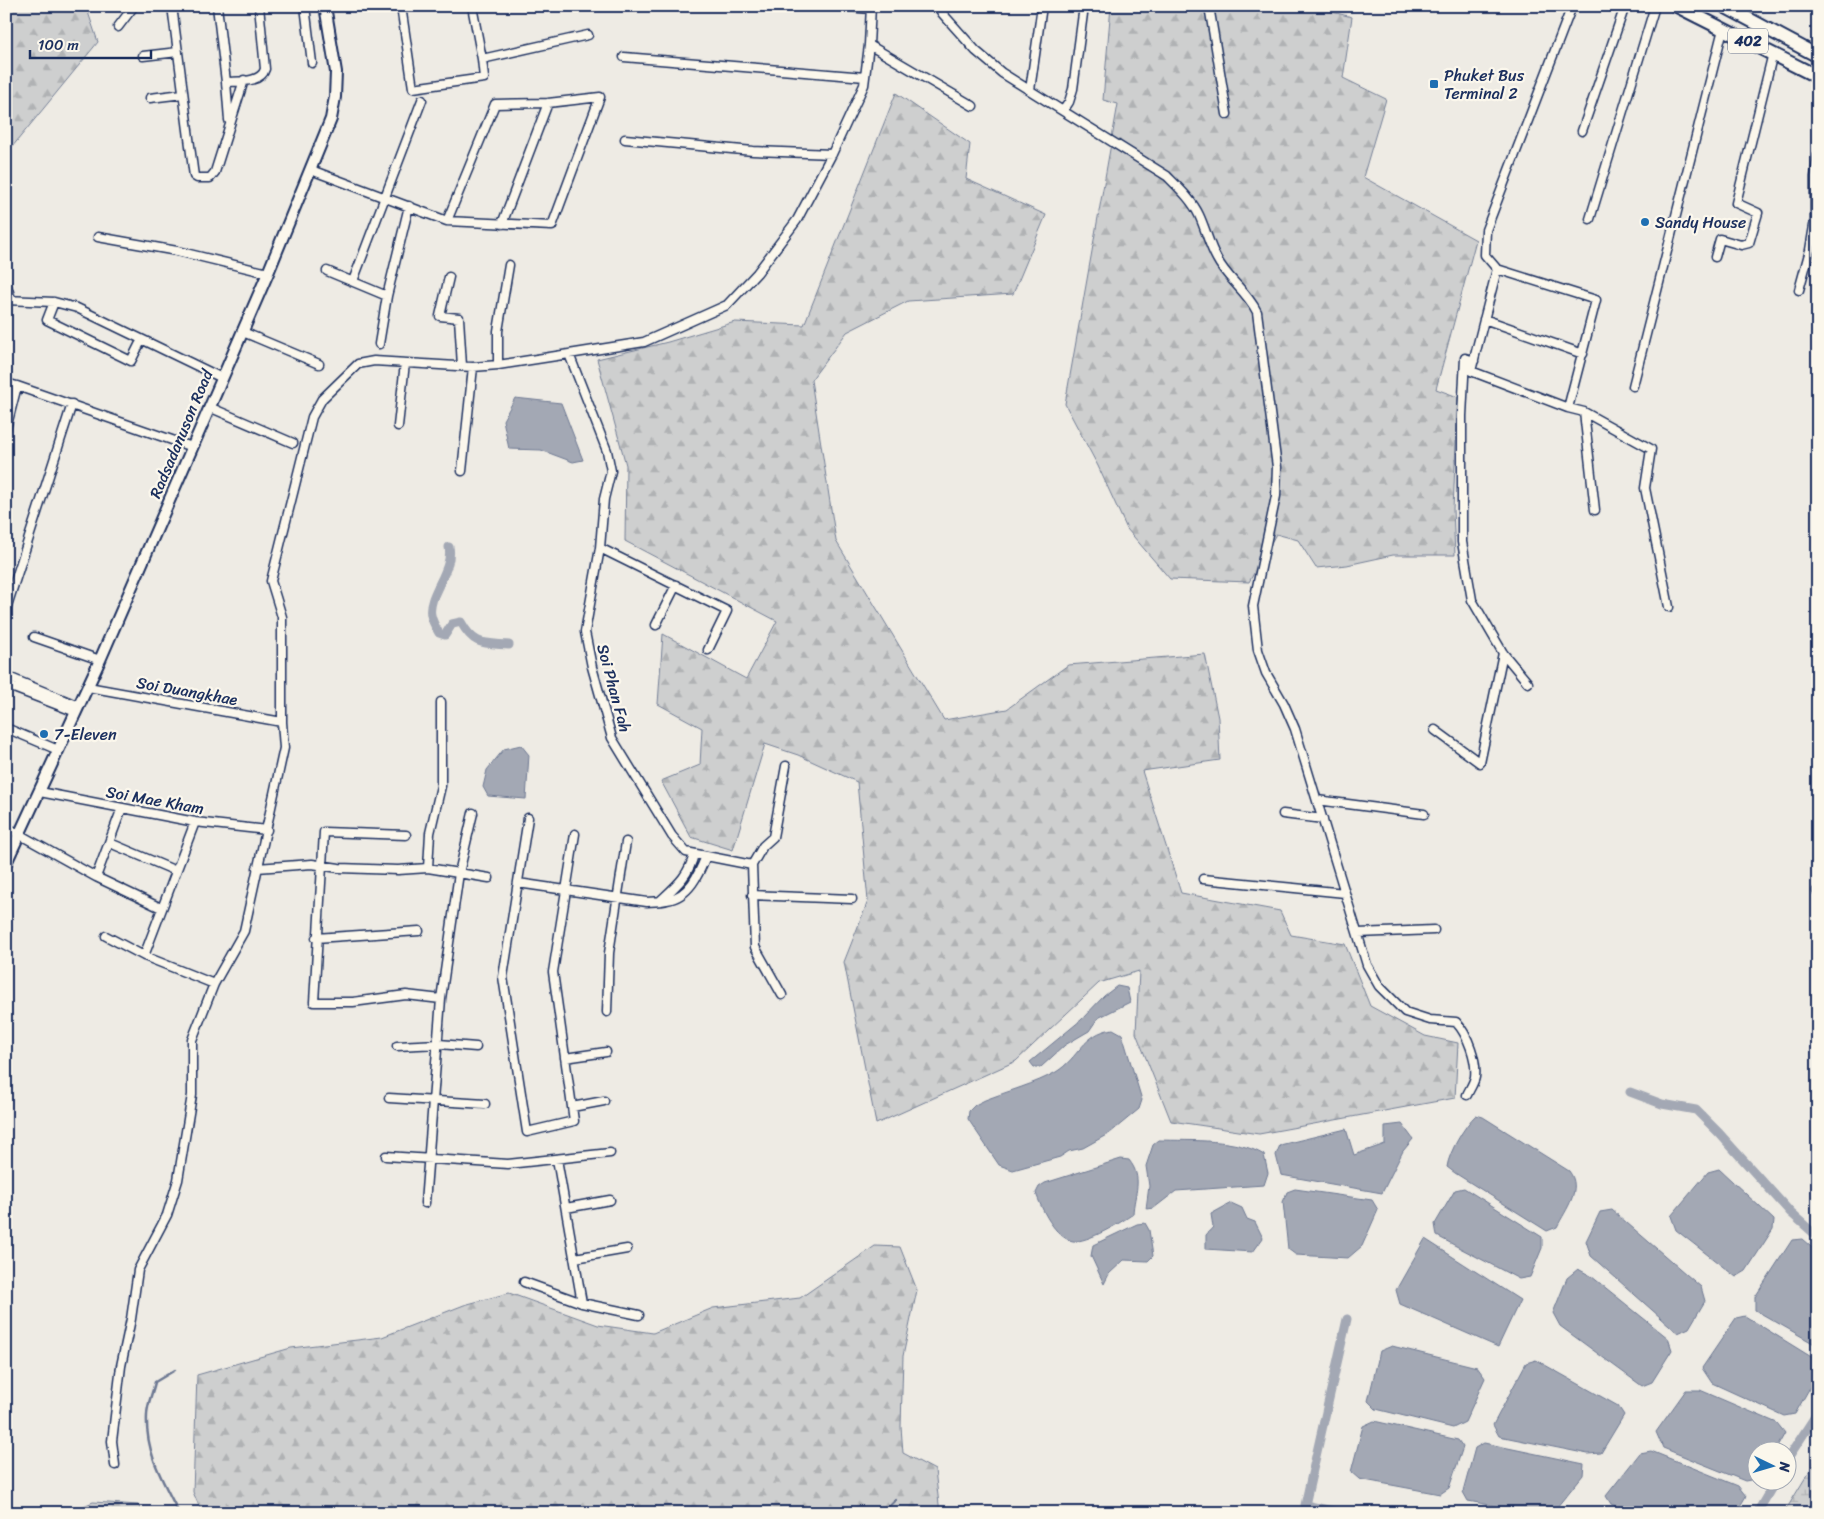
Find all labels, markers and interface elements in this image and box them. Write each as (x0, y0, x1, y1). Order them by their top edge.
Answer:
scale bar (30, 28, 151, 60)
road number: 402 (1728, 28, 1768, 54)
text: 100 m (38, 32, 79, 58)
place label: Phuket Bus Terminal 2 (1444, 61, 1525, 108)
marker: Phuket Bus Terminal 2 (1428, 78, 1440, 90)
place label: Sandy House (1655, 208, 1746, 237)
marker: Sandy House (1639, 216, 1651, 228)
street label: Radsadanuson Road (141, 364, 222, 503)
street label: Soi Phan Fah (588, 641, 640, 735)
street label: Soi Duangkhae (134, 668, 240, 714)
place label: 7-Eleven (54, 720, 117, 749)
marker: 7-Eleven (38, 728, 50, 740)
street label: Soi Mae Kham (104, 777, 206, 823)
north arrow (1746, 1442, 1796, 1492)
text: N (1772, 1460, 1797, 1473)

